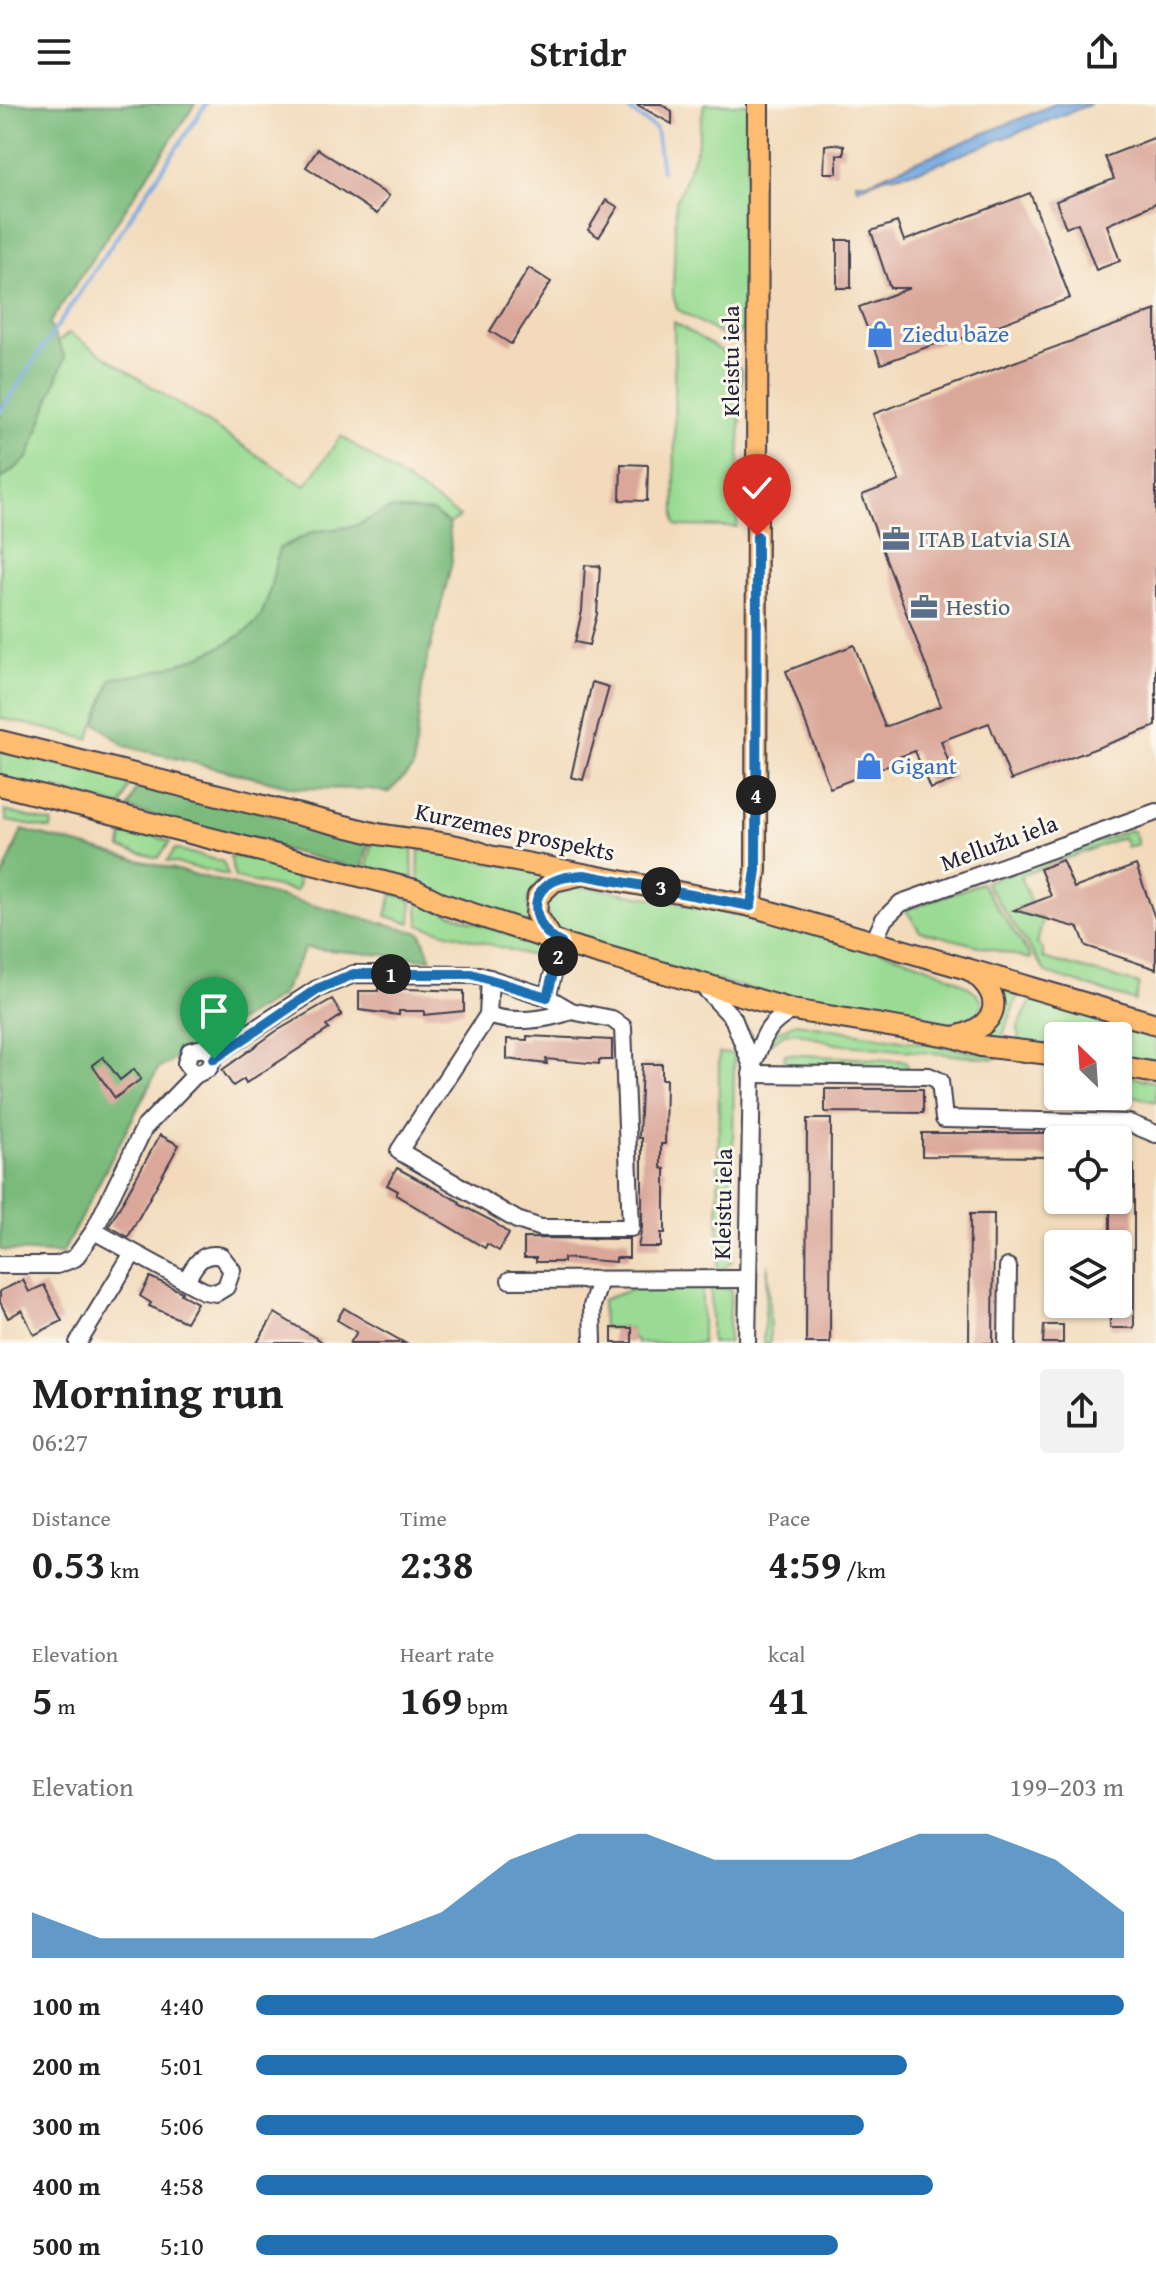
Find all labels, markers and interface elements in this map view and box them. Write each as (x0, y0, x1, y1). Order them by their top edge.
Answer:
text: Stridr (529, 26, 627, 79)
icon: menu (32, 30, 76, 74)
icon: share (1080, 30, 1124, 74)
street label: Kleistu iela (713, 305, 748, 417)
place label: Ziedu bāze (902, 316, 1009, 351)
shop icon: Ziedu bāze (865, 319, 895, 349)
pin (723, 454, 791, 536)
icon: check (735, 466, 779, 510)
place label: ITAB Latvia SIA (918, 521, 1072, 556)
office icon: ITAB Latvia SIA (881, 524, 911, 554)
place label: Hestio (946, 589, 1010, 624)
office icon: Hestio (909, 592, 939, 622)
place label: Gigant (891, 748, 958, 783)
shop icon: Gigant (854, 751, 884, 781)
pin: 4 (736, 775, 776, 815)
text: 4 (750, 779, 762, 811)
street label: Kurzemes prospekts (412, 793, 618, 870)
street label: Mellužu iela (935, 805, 1063, 880)
pin: 3 (641, 867, 681, 907)
text: 3 (655, 871, 667, 903)
pin: 2 (538, 936, 578, 976)
text: 2 (552, 940, 564, 972)
pin: 1 (371, 954, 411, 994)
text: 1 (385, 958, 397, 990)
pin (180, 977, 248, 1059)
icon: arrive (192, 989, 236, 1033)
north arrow (1044, 1022, 1132, 1110)
map controls (1044, 1022, 1132, 1318)
button: locate (1044, 1126, 1132, 1214)
street label: Kleistu iela (704, 1147, 741, 1260)
button: layers (1044, 1230, 1132, 1318)
text: Morning run (32, 1360, 283, 1424)
button: share (1040, 1369, 1124, 1453)
text: 06:27 (32, 1422, 88, 1461)
text: Distance (32, 1502, 111, 1534)
text: Time (400, 1502, 447, 1534)
text: Pace (768, 1502, 810, 1534)
text: 0.53 (32, 1534, 105, 1593)
text: 2:38 (400, 1534, 473, 1593)
text: 4:59 (768, 1534, 841, 1593)
text: km (105, 1554, 139, 1586)
text: /km (841, 1554, 886, 1586)
text: Elevation (32, 1638, 118, 1670)
text: Heart rate (400, 1638, 494, 1670)
text: kcal (768, 1638, 806, 1670)
text: 5 (32, 1670, 53, 1729)
text: 169 (400, 1670, 462, 1729)
text: 41 (768, 1670, 809, 1729)
text: m (53, 1690, 76, 1722)
text: bpm (462, 1690, 508, 1722)
text: Elevation (32, 1767, 134, 1806)
text: 199–203 m (1010, 1767, 1124, 1806)
text: 100 m (32, 1986, 100, 2025)
text: 4:40 (160, 1986, 204, 2025)
text: 200 m (32, 2046, 100, 2085)
text: 5:01 (160, 2046, 204, 2085)
text: 300 m (32, 2106, 100, 2145)
text: 5:06 (160, 2106, 204, 2145)
text: 400 m (32, 2166, 100, 2205)
text: 4:58 (160, 2166, 204, 2205)
text: 500 m (32, 2226, 100, 2265)
text: 5:10 (160, 2226, 204, 2265)

